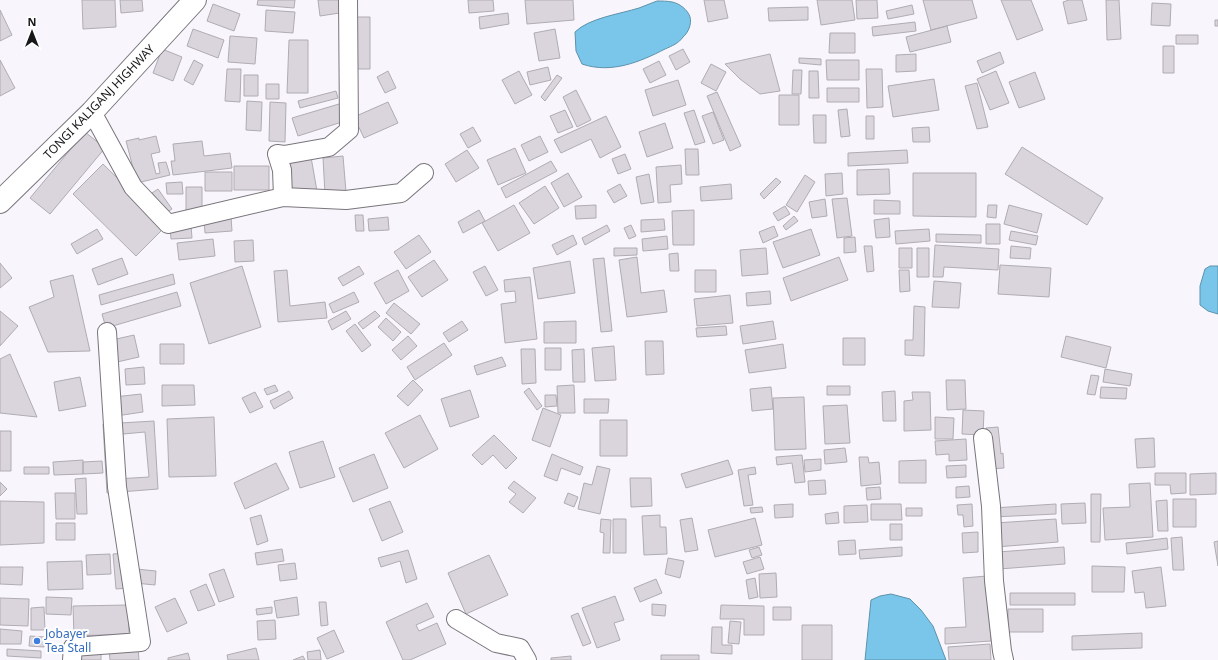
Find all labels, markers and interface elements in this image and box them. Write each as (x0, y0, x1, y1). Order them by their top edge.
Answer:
north arrow (12, 12, 52, 52)
text: N (28, 14, 36, 29)
street label: TONGI KALIGANJ HIGHWAY (39, 40, 158, 163)
place label: Jobayer Tea Stall (44, 625, 91, 656)
marker: Jobayer Tea Stall (32, 636, 42, 646)

